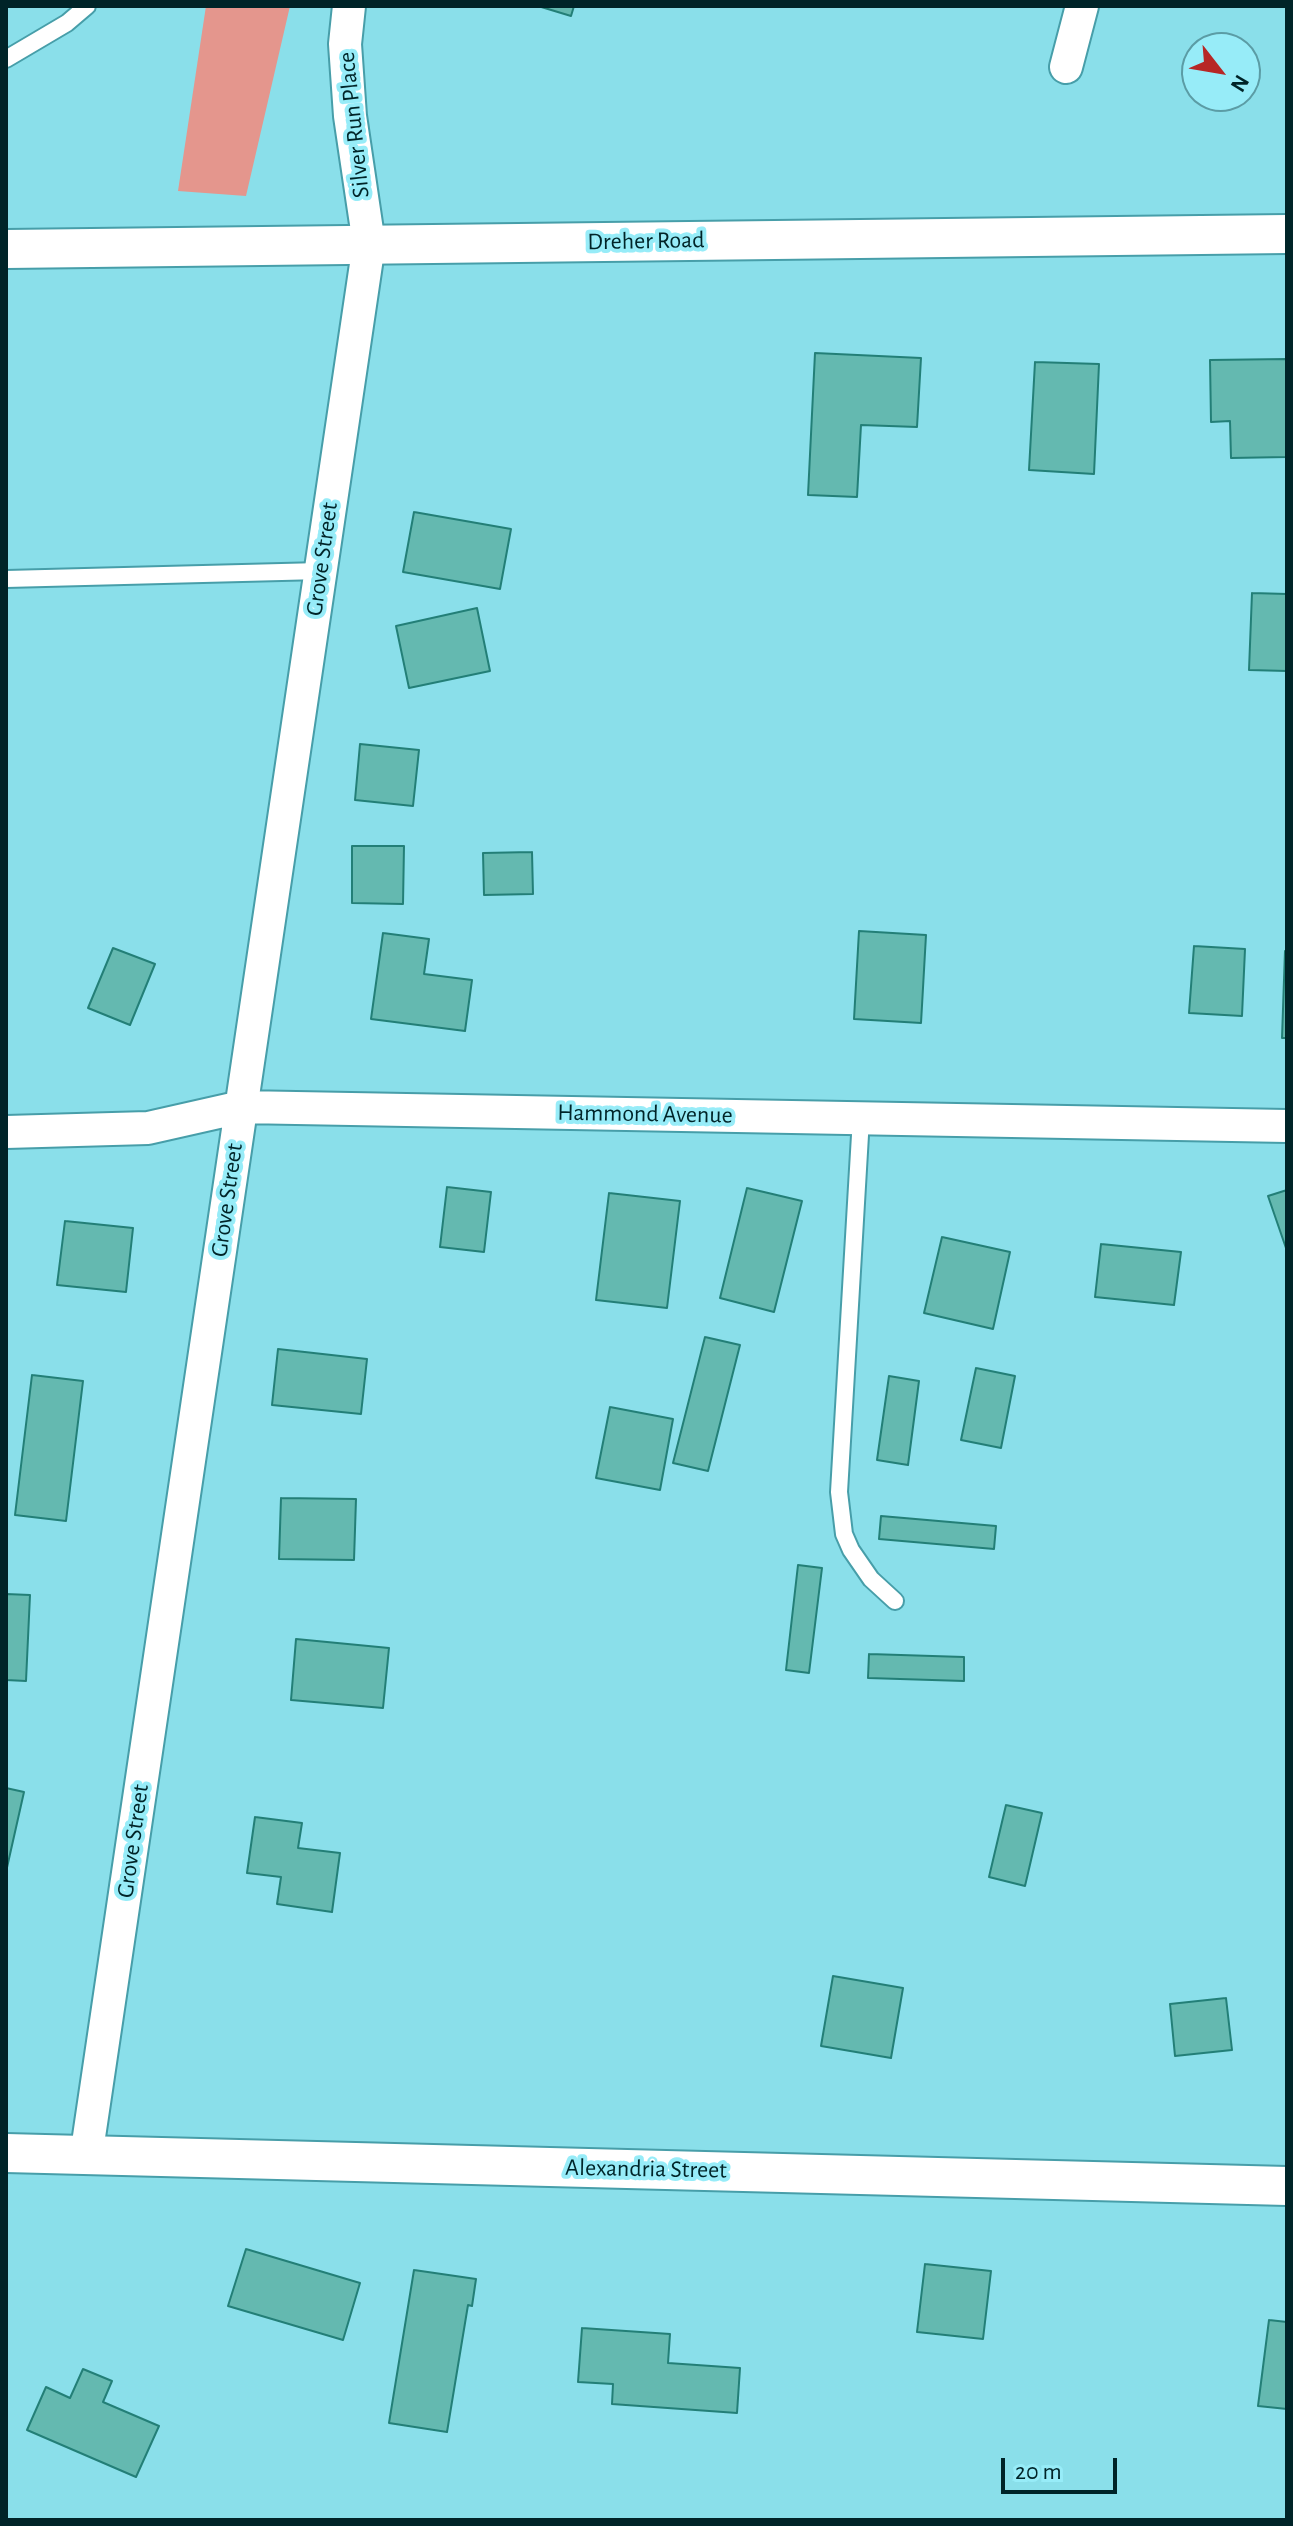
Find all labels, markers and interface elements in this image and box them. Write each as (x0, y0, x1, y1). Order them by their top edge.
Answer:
north arrow (1181, 32, 1261, 112)
street label: Silver Run Place (332, 51, 376, 199)
text: N (1226, 71, 1253, 96)
street label: Dreher Road (587, 226, 705, 256)
street label: Grove Street (300, 500, 344, 618)
street label: Hammond Avenue (557, 1098, 733, 1130)
street label: Grove Street (205, 1141, 249, 1259)
street label: Grove Street (111, 1782, 155, 1900)
street label: Alexandria Street (565, 2153, 727, 2185)
scale bar (1005, 2442, 1121, 2492)
text: 20 m (1015, 2460, 1062, 2484)

